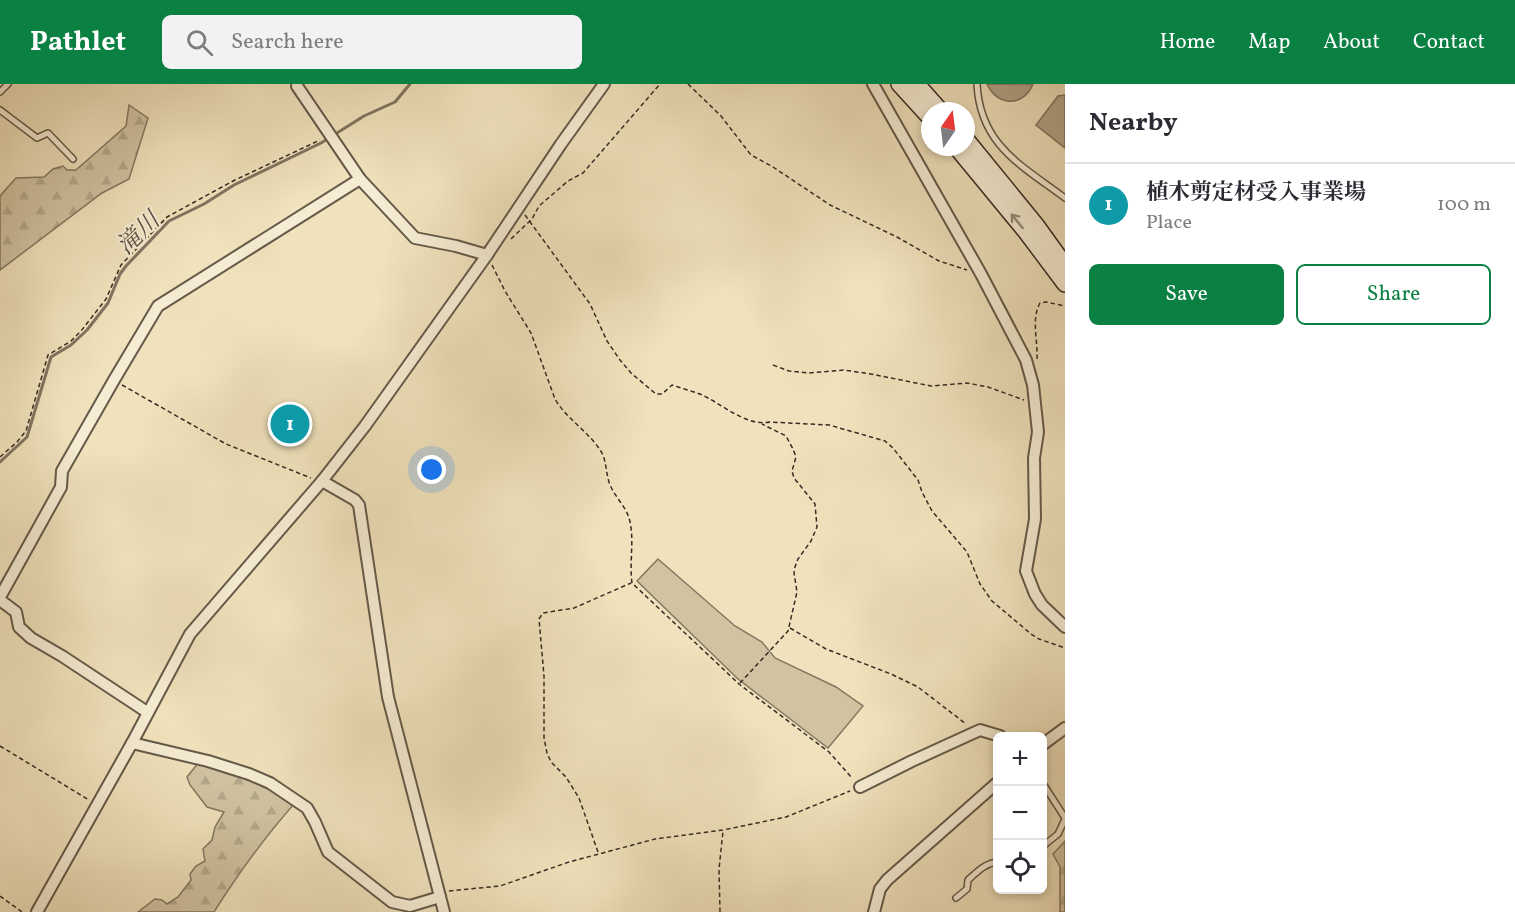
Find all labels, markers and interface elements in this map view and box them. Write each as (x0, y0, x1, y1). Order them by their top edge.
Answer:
search box (162, 15, 582, 69)
text: Pathlet (30, 23, 126, 62)
icon: search (183, 26, 216, 59)
text: Search here (231, 27, 344, 58)
text: Home (1160, 28, 1215, 57)
text: Map (1248, 28, 1290, 57)
text: About (1323, 28, 1380, 57)
text: Contact (1413, 28, 1485, 57)
north arrow (921, 102, 975, 156)
text: Nearby (1089, 105, 1178, 141)
text: 植木剪定材受入事業場 (1146, 178, 1366, 209)
text: 1 (1104, 191, 1113, 219)
text: 100 m (1437, 191, 1491, 219)
water label: 滝川 (110, 203, 171, 263)
text: Place (1146, 209, 1192, 237)
one-way arrow (1010, 213, 1023, 229)
button: Save (1089, 264, 1284, 325)
button: Share (1296, 264, 1491, 325)
pin: 1 (270, 402, 310, 446)
your location (417, 455, 446, 484)
map controls (993, 732, 1047, 894)
button: + (993, 732, 1047, 786)
button: − (993, 786, 1047, 840)
button: locate (993, 840, 1047, 894)

